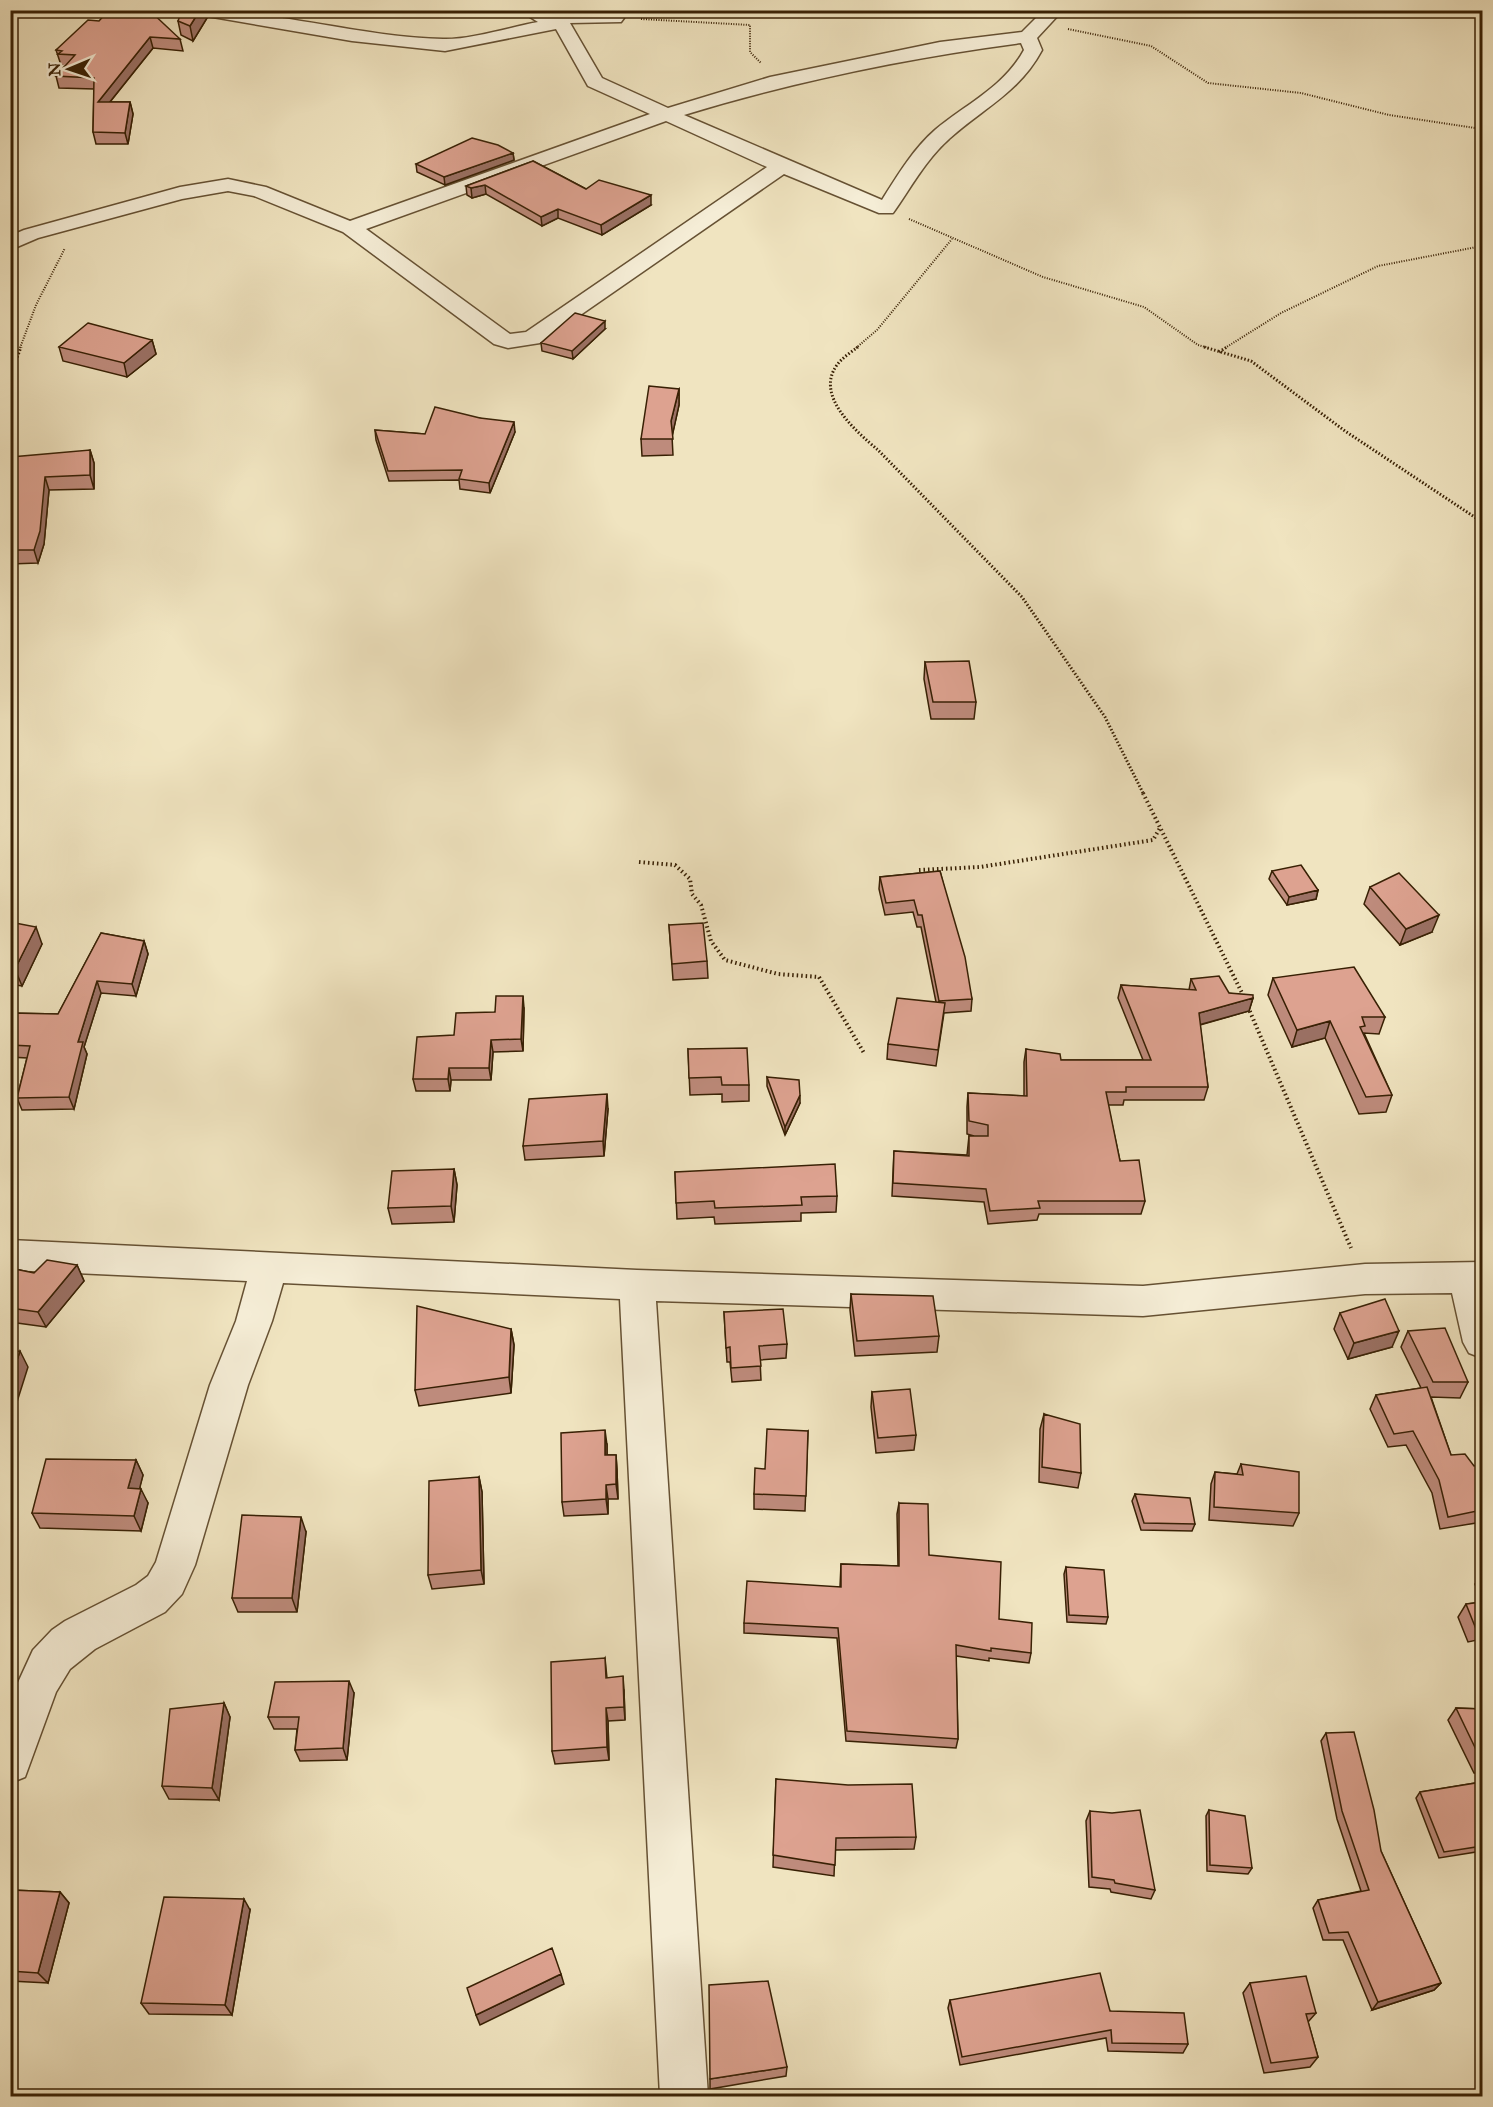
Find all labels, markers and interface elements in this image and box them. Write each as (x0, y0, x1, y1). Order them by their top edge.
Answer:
north arrow (39, 39, 99, 99)
text: N (45, 62, 64, 77)

